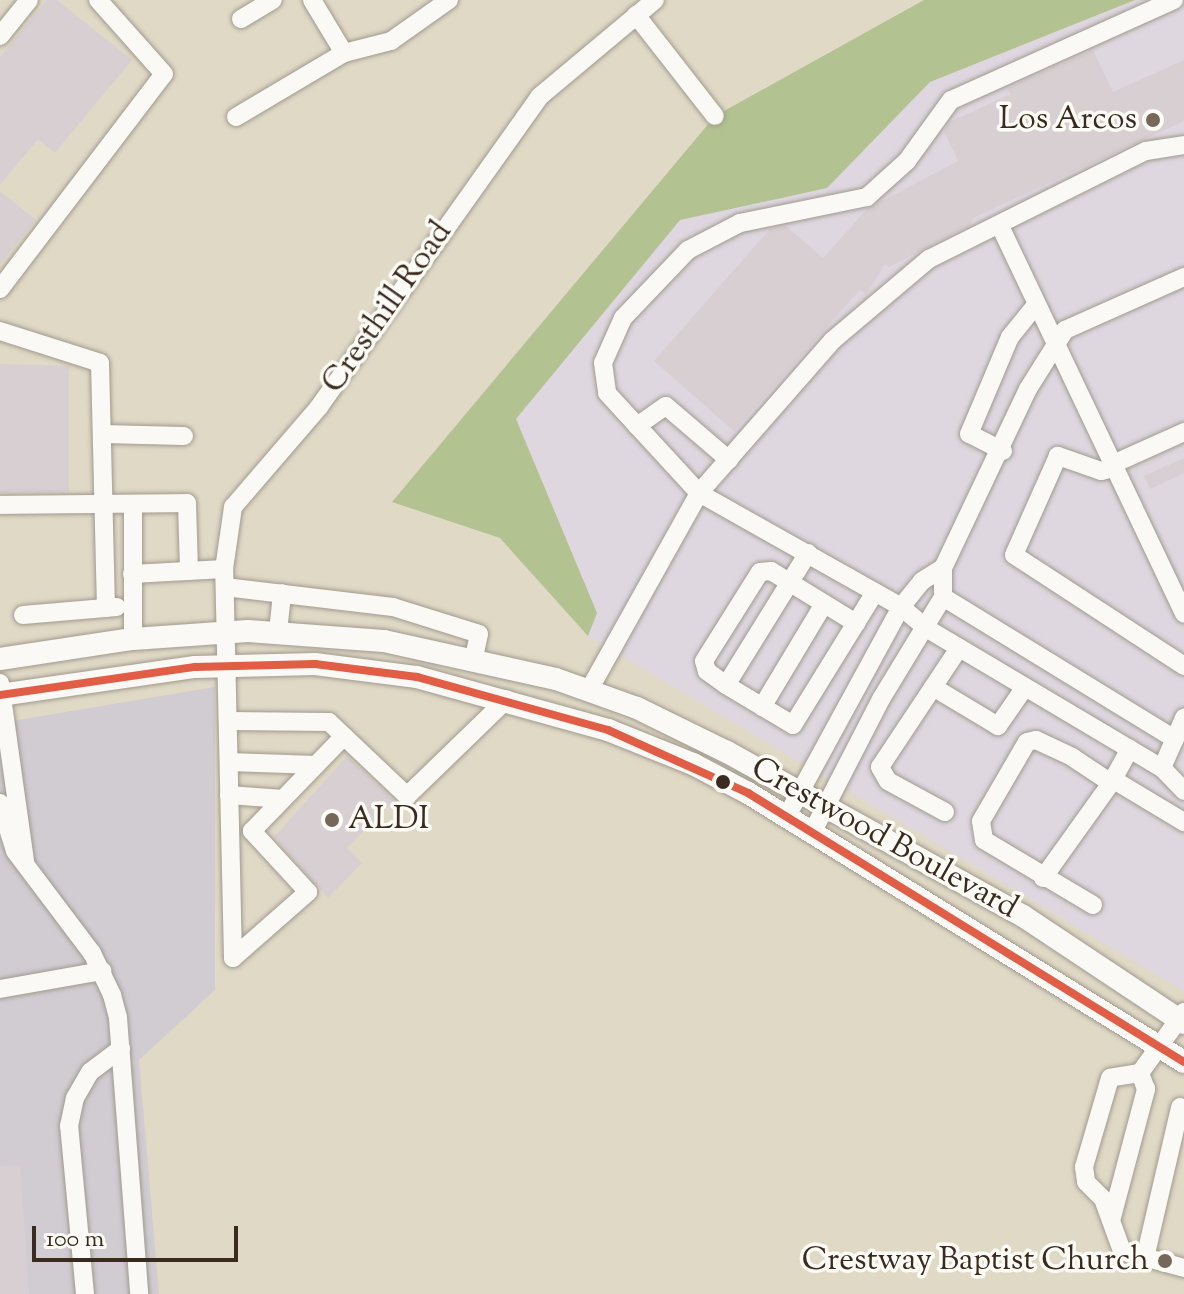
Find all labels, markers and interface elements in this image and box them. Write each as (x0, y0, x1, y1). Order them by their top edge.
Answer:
place label: Los Arcos (999, 101, 1137, 139)
marker: Los Arcos (1144, 111, 1162, 129)
street label: Cresthill Road (315, 215, 461, 401)
street label: Crestwood Boulevard (744, 750, 1024, 928)
unlabelled marker (715, 774, 731, 790)
place label: ALDI (348, 801, 429, 839)
marker: ALDI (323, 811, 341, 829)
scale bar (36, 1210, 242, 1260)
text: 100 m (46, 1223, 104, 1257)
place label: Crestway Baptist Church (802, 1242, 1149, 1280)
marker: Crestway Baptist Church (1156, 1252, 1174, 1270)

